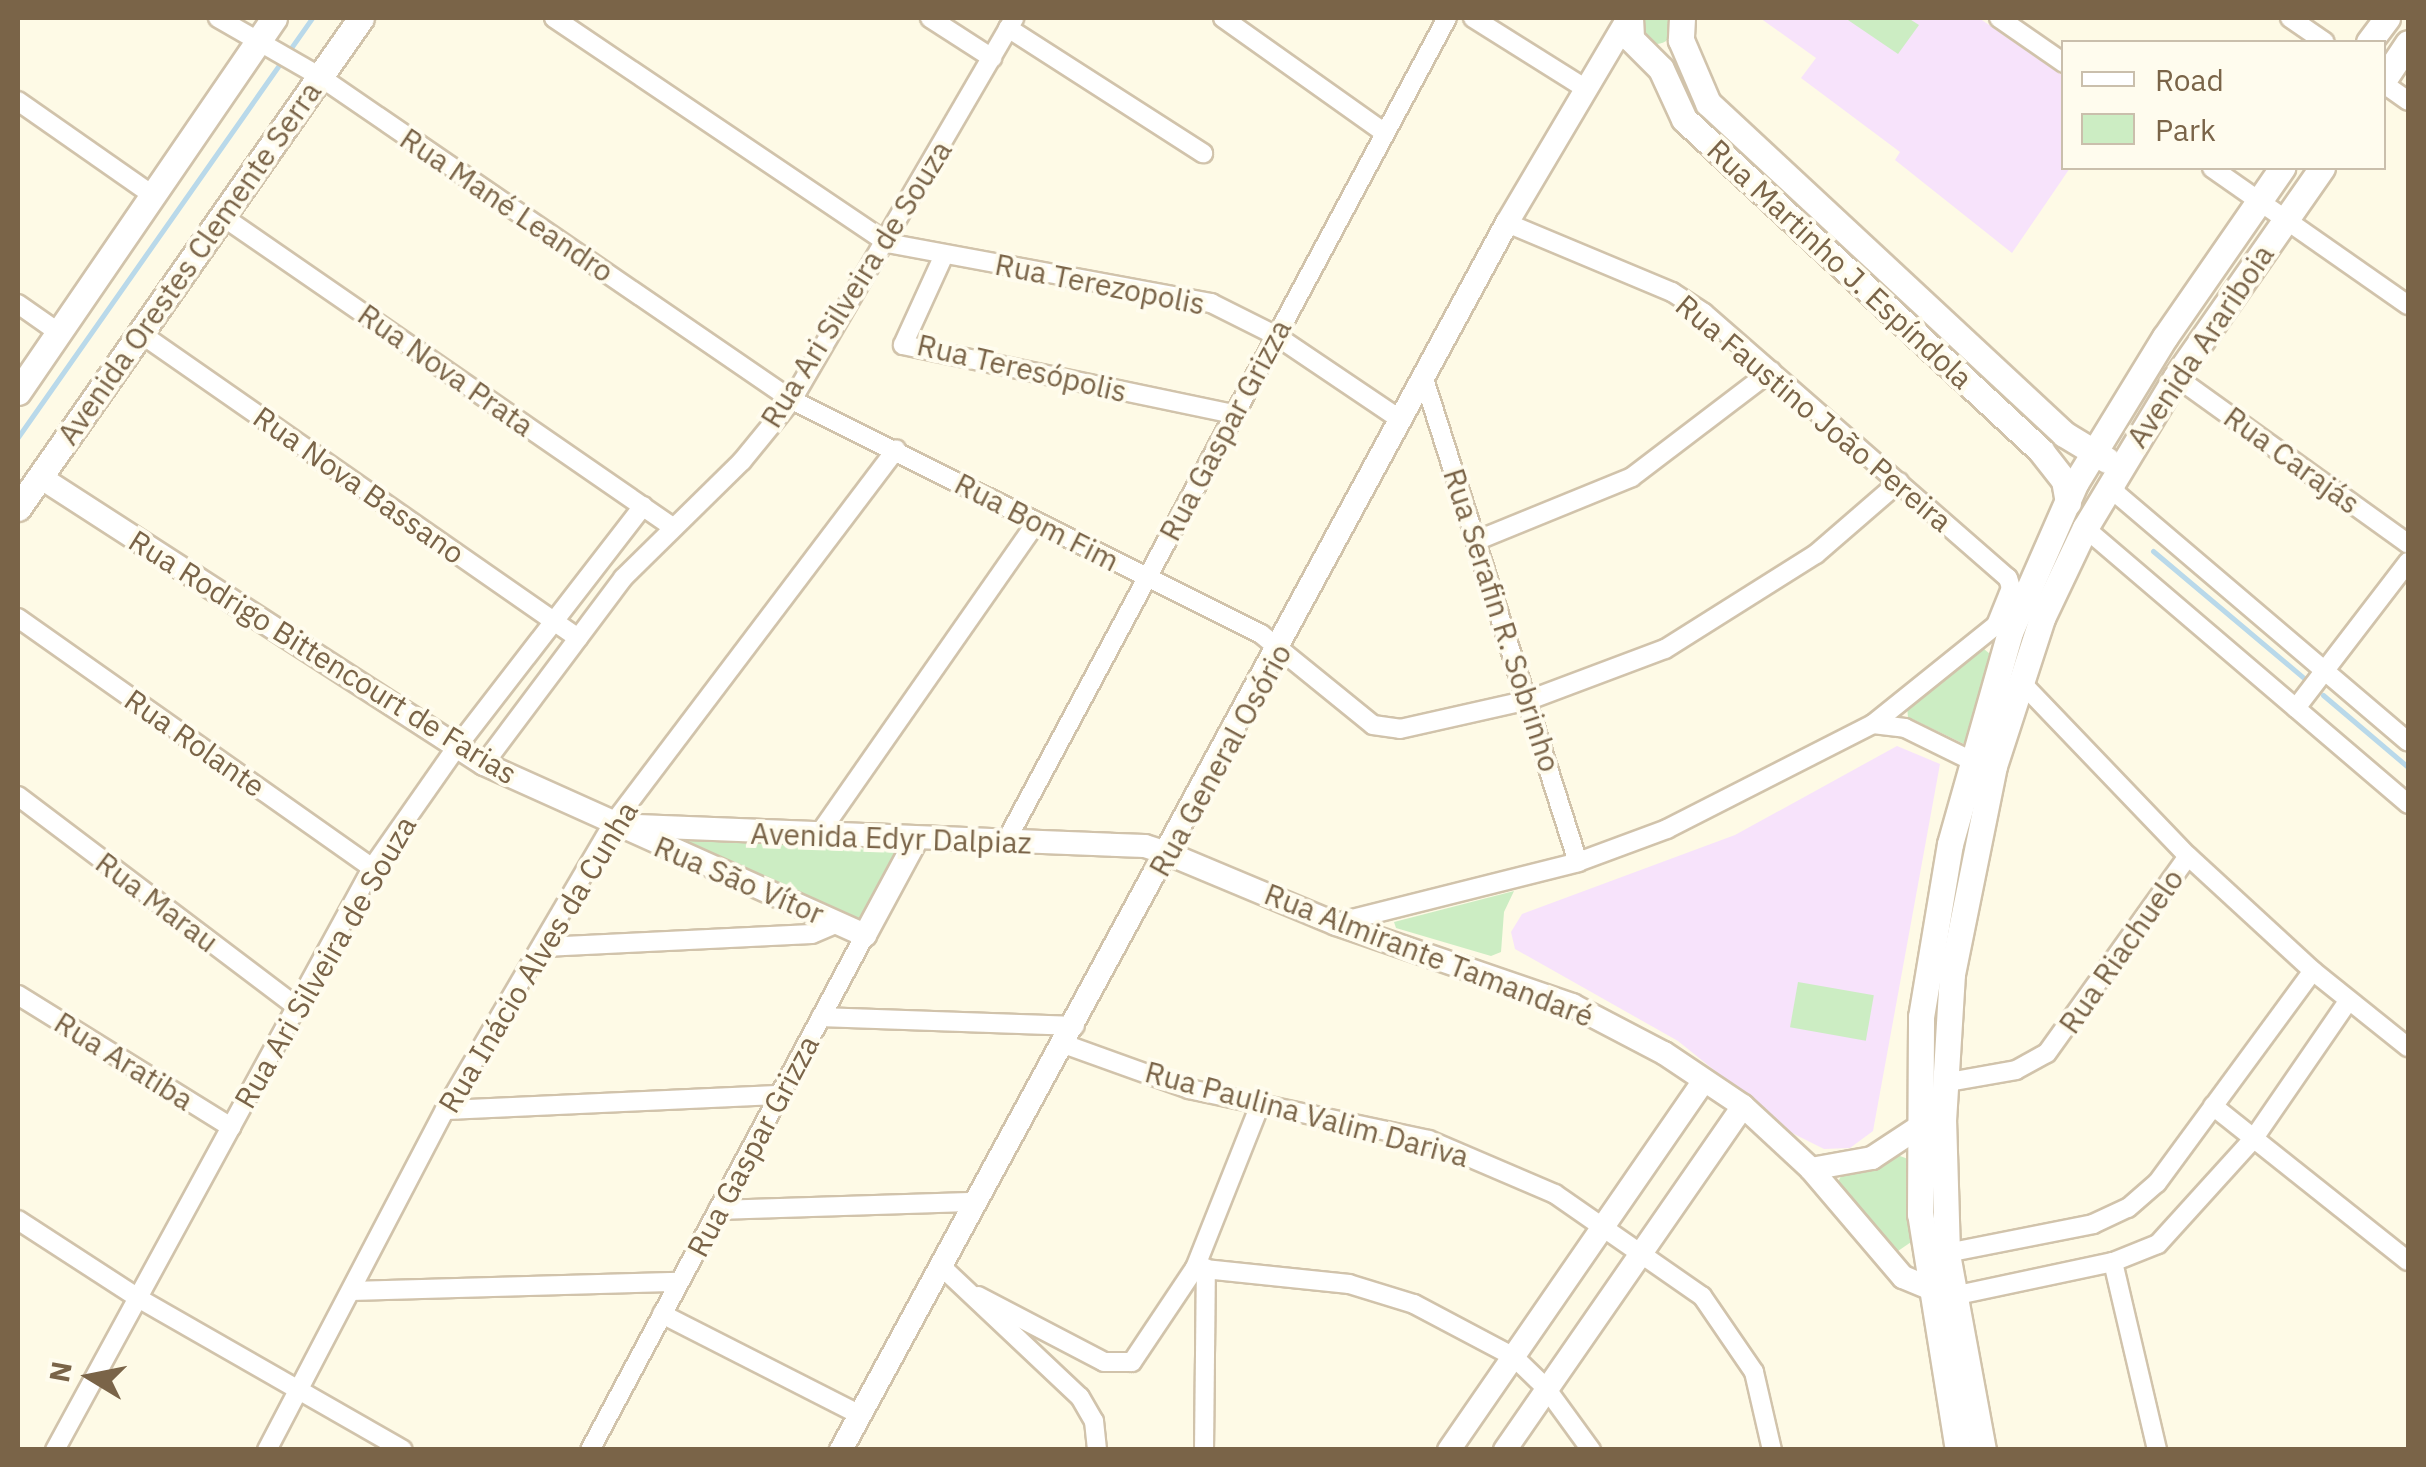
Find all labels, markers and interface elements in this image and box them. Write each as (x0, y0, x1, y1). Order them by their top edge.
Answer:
legend (2061, 40, 2386, 170)
text: Road (2155, 60, 2224, 99)
street label: Avenida Orestes Clemente Serra (50, 75, 328, 451)
text: Park (2155, 110, 2216, 149)
street label: Rua Mané Leandro (393, 120, 621, 290)
street label: Rua Martinho J. Espíndola (1700, 132, 1980, 396)
street label: Rua Ari Silveira de Souza (753, 134, 959, 434)
street label: Avenida Arariboia (2119, 238, 2281, 454)
street label: Rua Terezopolis (992, 246, 1208, 322)
street label: Rua Faustino João Pereira (1669, 287, 1959, 539)
street label: Rua Nova Prata (351, 296, 541, 444)
street label: Rua Gaspar Grizza (1151, 313, 1299, 547)
street label: Rua Teresópolis (914, 326, 1130, 410)
street label: Rua Nova Bassano (247, 399, 471, 571)
street label: Rua Carajás (2217, 399, 2367, 521)
street label: Rua Serafin R. Sobrinho (1436, 464, 1568, 776)
street label: Rua Bom Fim (949, 465, 1125, 579)
street label: Rua Rodrigo Bittencourt de Farias (122, 522, 524, 792)
street label: Rua General Osório (1141, 637, 1299, 883)
street label: Rua Rolante (118, 682, 272, 804)
street label: Rua Inácio Alves da Cunha (431, 795, 645, 1119)
street label: Rua Ari Silveira de Souza (227, 809, 423, 1115)
street label: Avenida Edyr Dalpiaz (750, 815, 1032, 861)
street label: Rua São Vítor (649, 828, 829, 932)
street label: Rua Marau (89, 844, 225, 960)
street label: Rua Riachuelo (2051, 862, 2191, 1040)
street label: Rua Almirante Tamandaré (1259, 876, 1599, 1034)
street label: Rua Aratiba (48, 1004, 200, 1118)
street label: Rua Gaspar Grizza (679, 1029, 827, 1263)
street label: Rua Paulina Valim Dariva (1141, 1053, 1473, 1175)
north arrow (40, 1327, 140, 1427)
text: N (40, 1359, 80, 1385)

